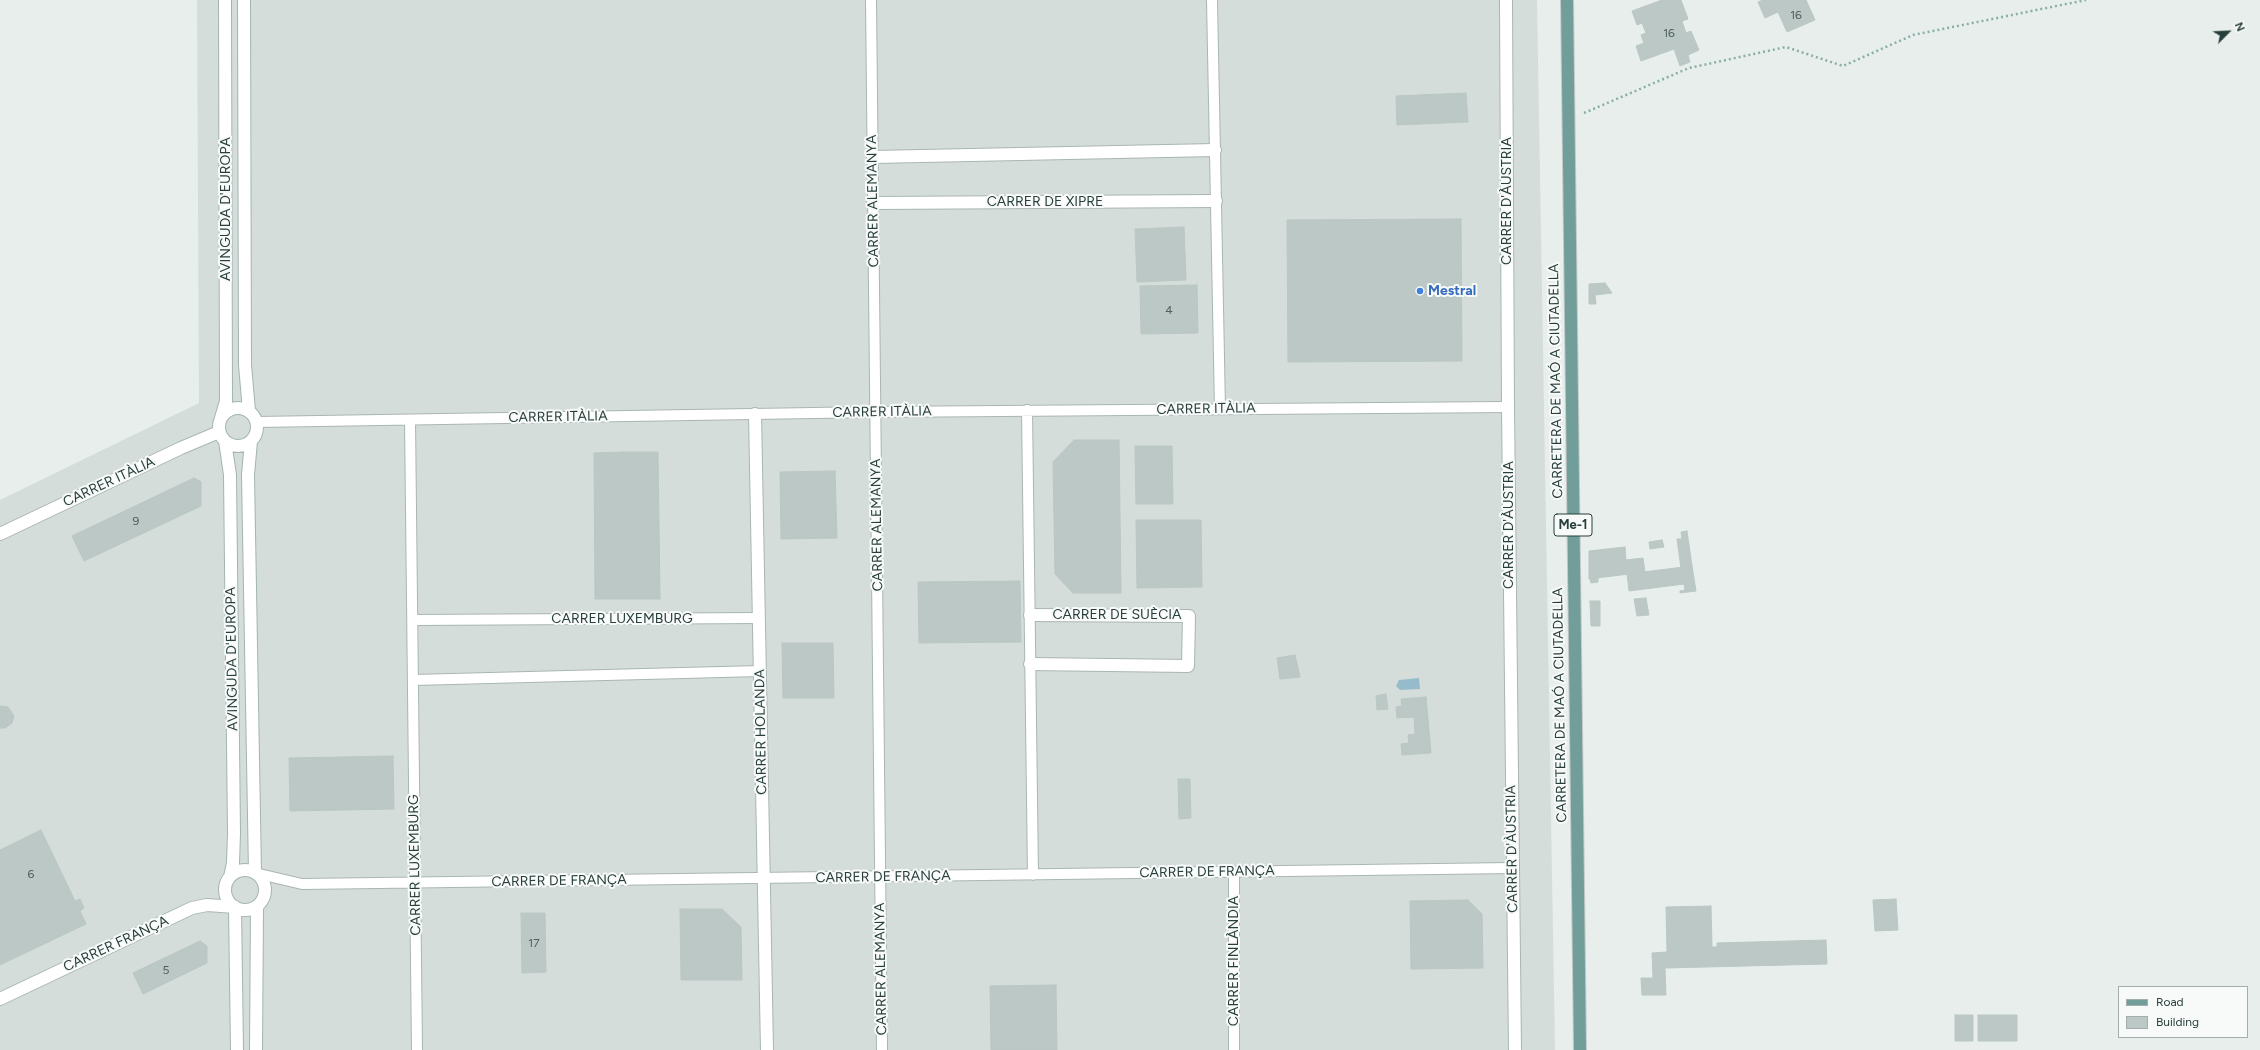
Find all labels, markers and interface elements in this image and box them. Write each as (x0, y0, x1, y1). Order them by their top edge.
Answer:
house number: 16 (1790, 8, 1802, 22)
north arrow (2208, 12, 2248, 52)
text: N (2232, 20, 2247, 33)
house number: 16 (1663, 26, 1675, 40)
street label: CARRER ALEMANYA (863, 134, 883, 268)
street label: AVINGUDA D'EUROPA (218, 137, 234, 281)
street label: CARRER D'ÀUSTRIA (1499, 137, 1515, 265)
street label: CARRER DE XIPRE (987, 194, 1103, 210)
street label: CARRETERA DE MAÓ A CIUTADELLA (1546, 263, 1566, 499)
place label: Mestral (1428, 283, 1476, 299)
marker: Mestral (1415, 286, 1425, 296)
house number: 4 (1165, 303, 1173, 317)
street label: CARRER ITÀLIA (1156, 400, 1256, 418)
street label: CARRER ITÀLIA (832, 403, 932, 421)
street label: CARRER ITÀLIA (508, 408, 608, 426)
street label: CARRER ITÀLIA (61, 453, 157, 511)
street label: CARRER ALEMANYA (867, 458, 887, 592)
street label: CARRER D'ÀUSTRIA (1501, 461, 1517, 589)
house number: 9 (133, 514, 139, 528)
road number: Me-1 (1554, 514, 1592, 536)
street label: AVINGUDA D'EUROPA (222, 587, 242, 731)
street label: CARRETERA DE MAÓ A CIUTADELLA (1550, 587, 1570, 823)
street label: CARRER DE SUÈCIA (1052, 607, 1182, 623)
street label: CARRER LUXEMBURG (551, 611, 693, 627)
street label: CARRER HOLANDA (752, 669, 770, 795)
street label: CARRER D'ÀUSTRIA (1502, 785, 1522, 913)
street label: CARRER LUXEMBURG (405, 794, 425, 936)
street label: CARRER DE FRANÇA (1139, 862, 1275, 882)
house number: 6 (28, 867, 34, 881)
street label: CARRER DE FRANÇA (815, 867, 951, 887)
street label: CARRER DE FRANÇA (491, 871, 627, 891)
street label: CARRER FINLÀNDIA (1226, 896, 1242, 1026)
street label: CARRER ALEMANYA (871, 902, 891, 1036)
street label: CARRER FRANÇA (61, 912, 171, 976)
house number: 17 (528, 936, 540, 950)
house number: 5 (163, 963, 169, 977)
legend (2118, 986, 2248, 1038)
text: Road (2156, 995, 2184, 1009)
text: Building (2156, 1015, 2199, 1029)

